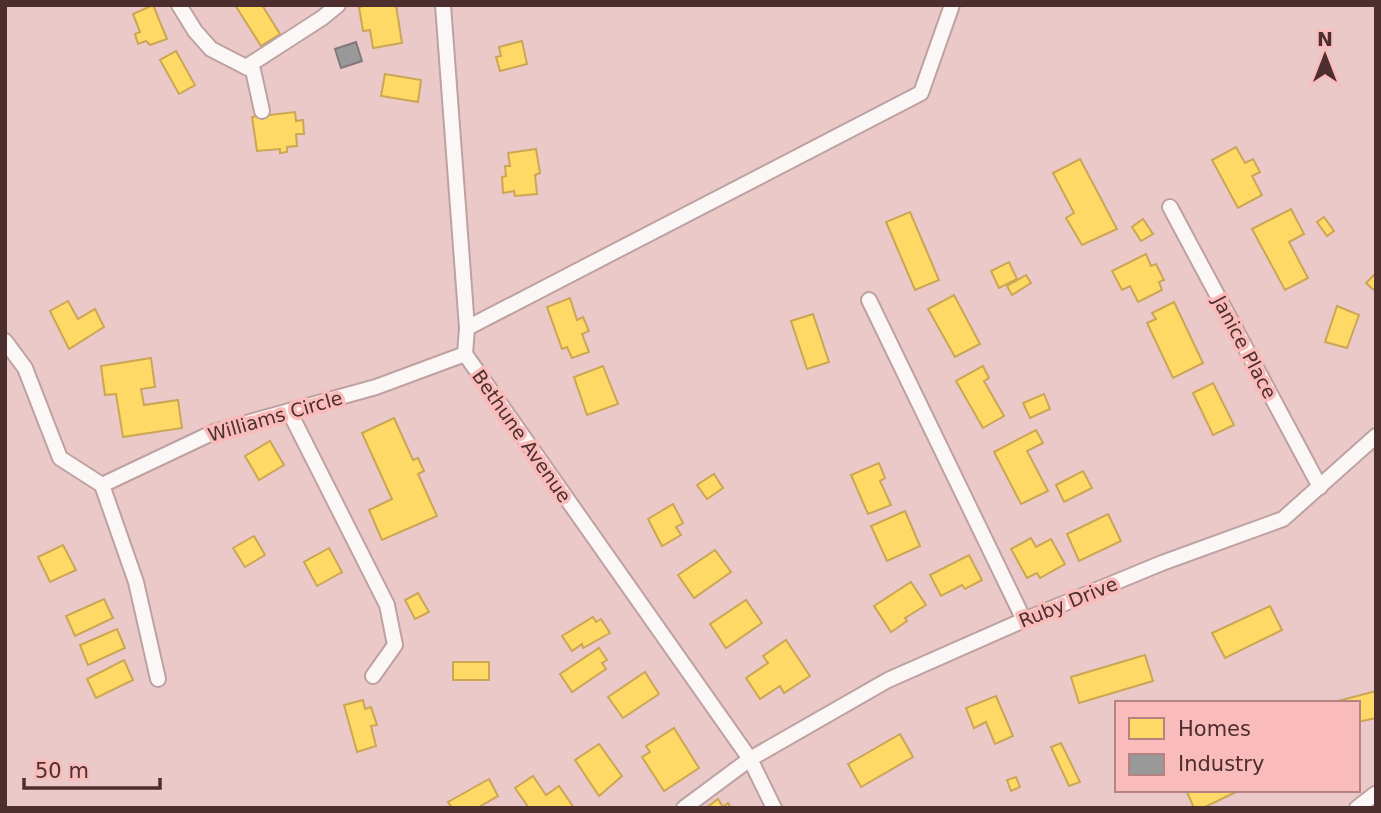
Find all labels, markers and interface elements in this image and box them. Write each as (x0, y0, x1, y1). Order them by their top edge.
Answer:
north arrow (1290, 21, 1360, 91)
text: N (1317, 28, 1333, 50)
street label: Janice Place (1208, 291, 1281, 402)
street label: Bethune Avenue (468, 366, 576, 506)
street label: Williams Circle (205, 386, 345, 446)
street label: Ruby Drive (1015, 572, 1121, 632)
legend (1115, 701, 1360, 792)
text: Homes (1178, 717, 1251, 741)
scale bar (24, 746, 161, 790)
text: Industry (1178, 752, 1264, 776)
text: 50 m (35, 759, 89, 783)

